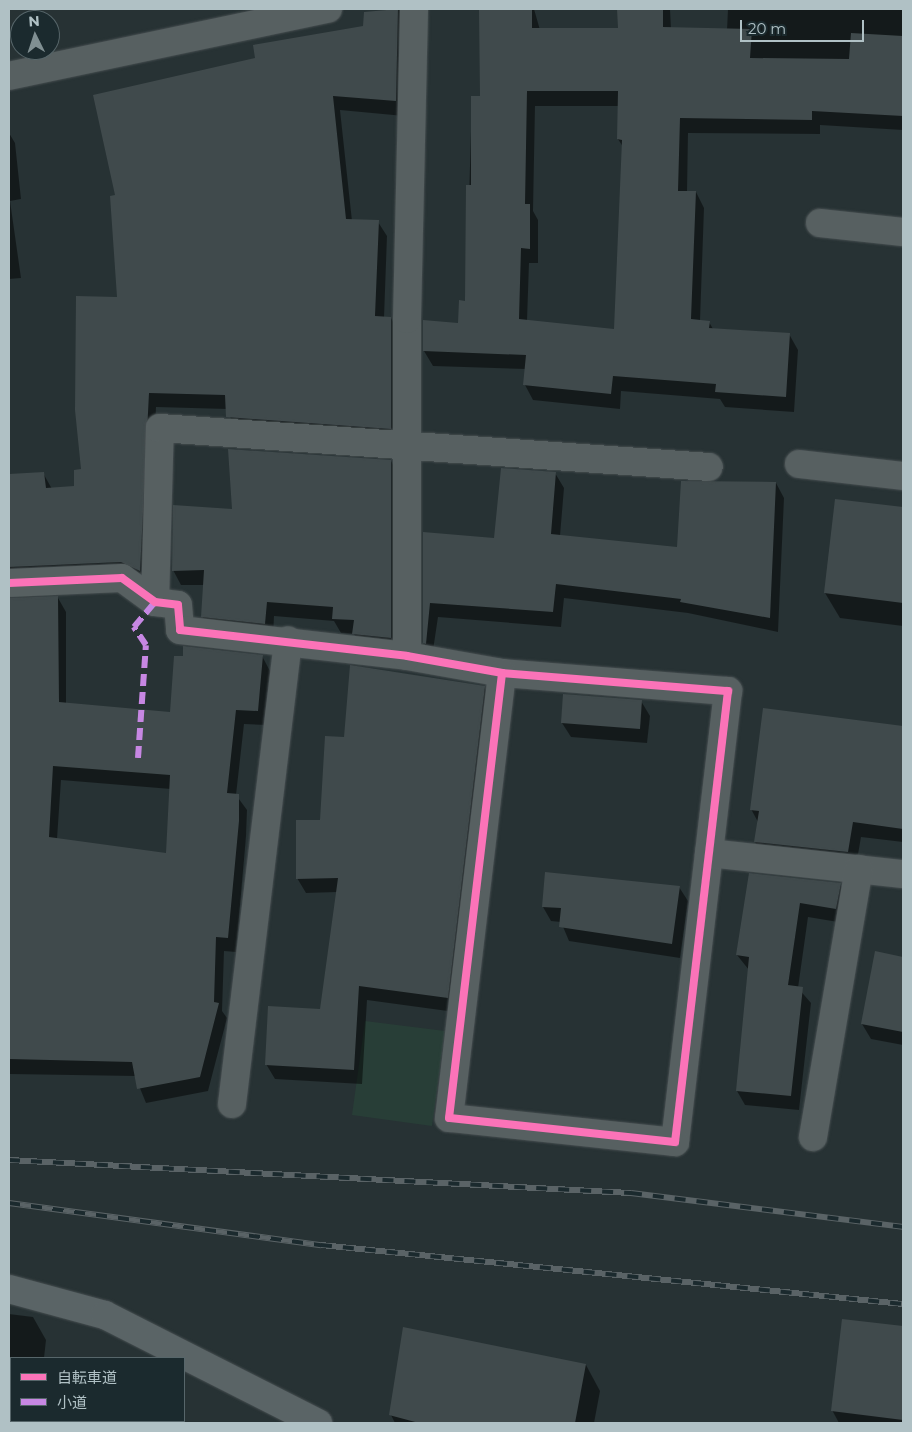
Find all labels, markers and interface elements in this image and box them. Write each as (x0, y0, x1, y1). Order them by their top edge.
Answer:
north arrow (10, 10, 60, 60)
scale bar (742, 10, 866, 42)
text: N (28, 12, 40, 30)
text: 20 m (748, 19, 786, 38)
legend (10, 1357, 185, 1422)
text: 自転車道 (57, 1368, 117, 1387)
text: 小道 (57, 1393, 87, 1412)

